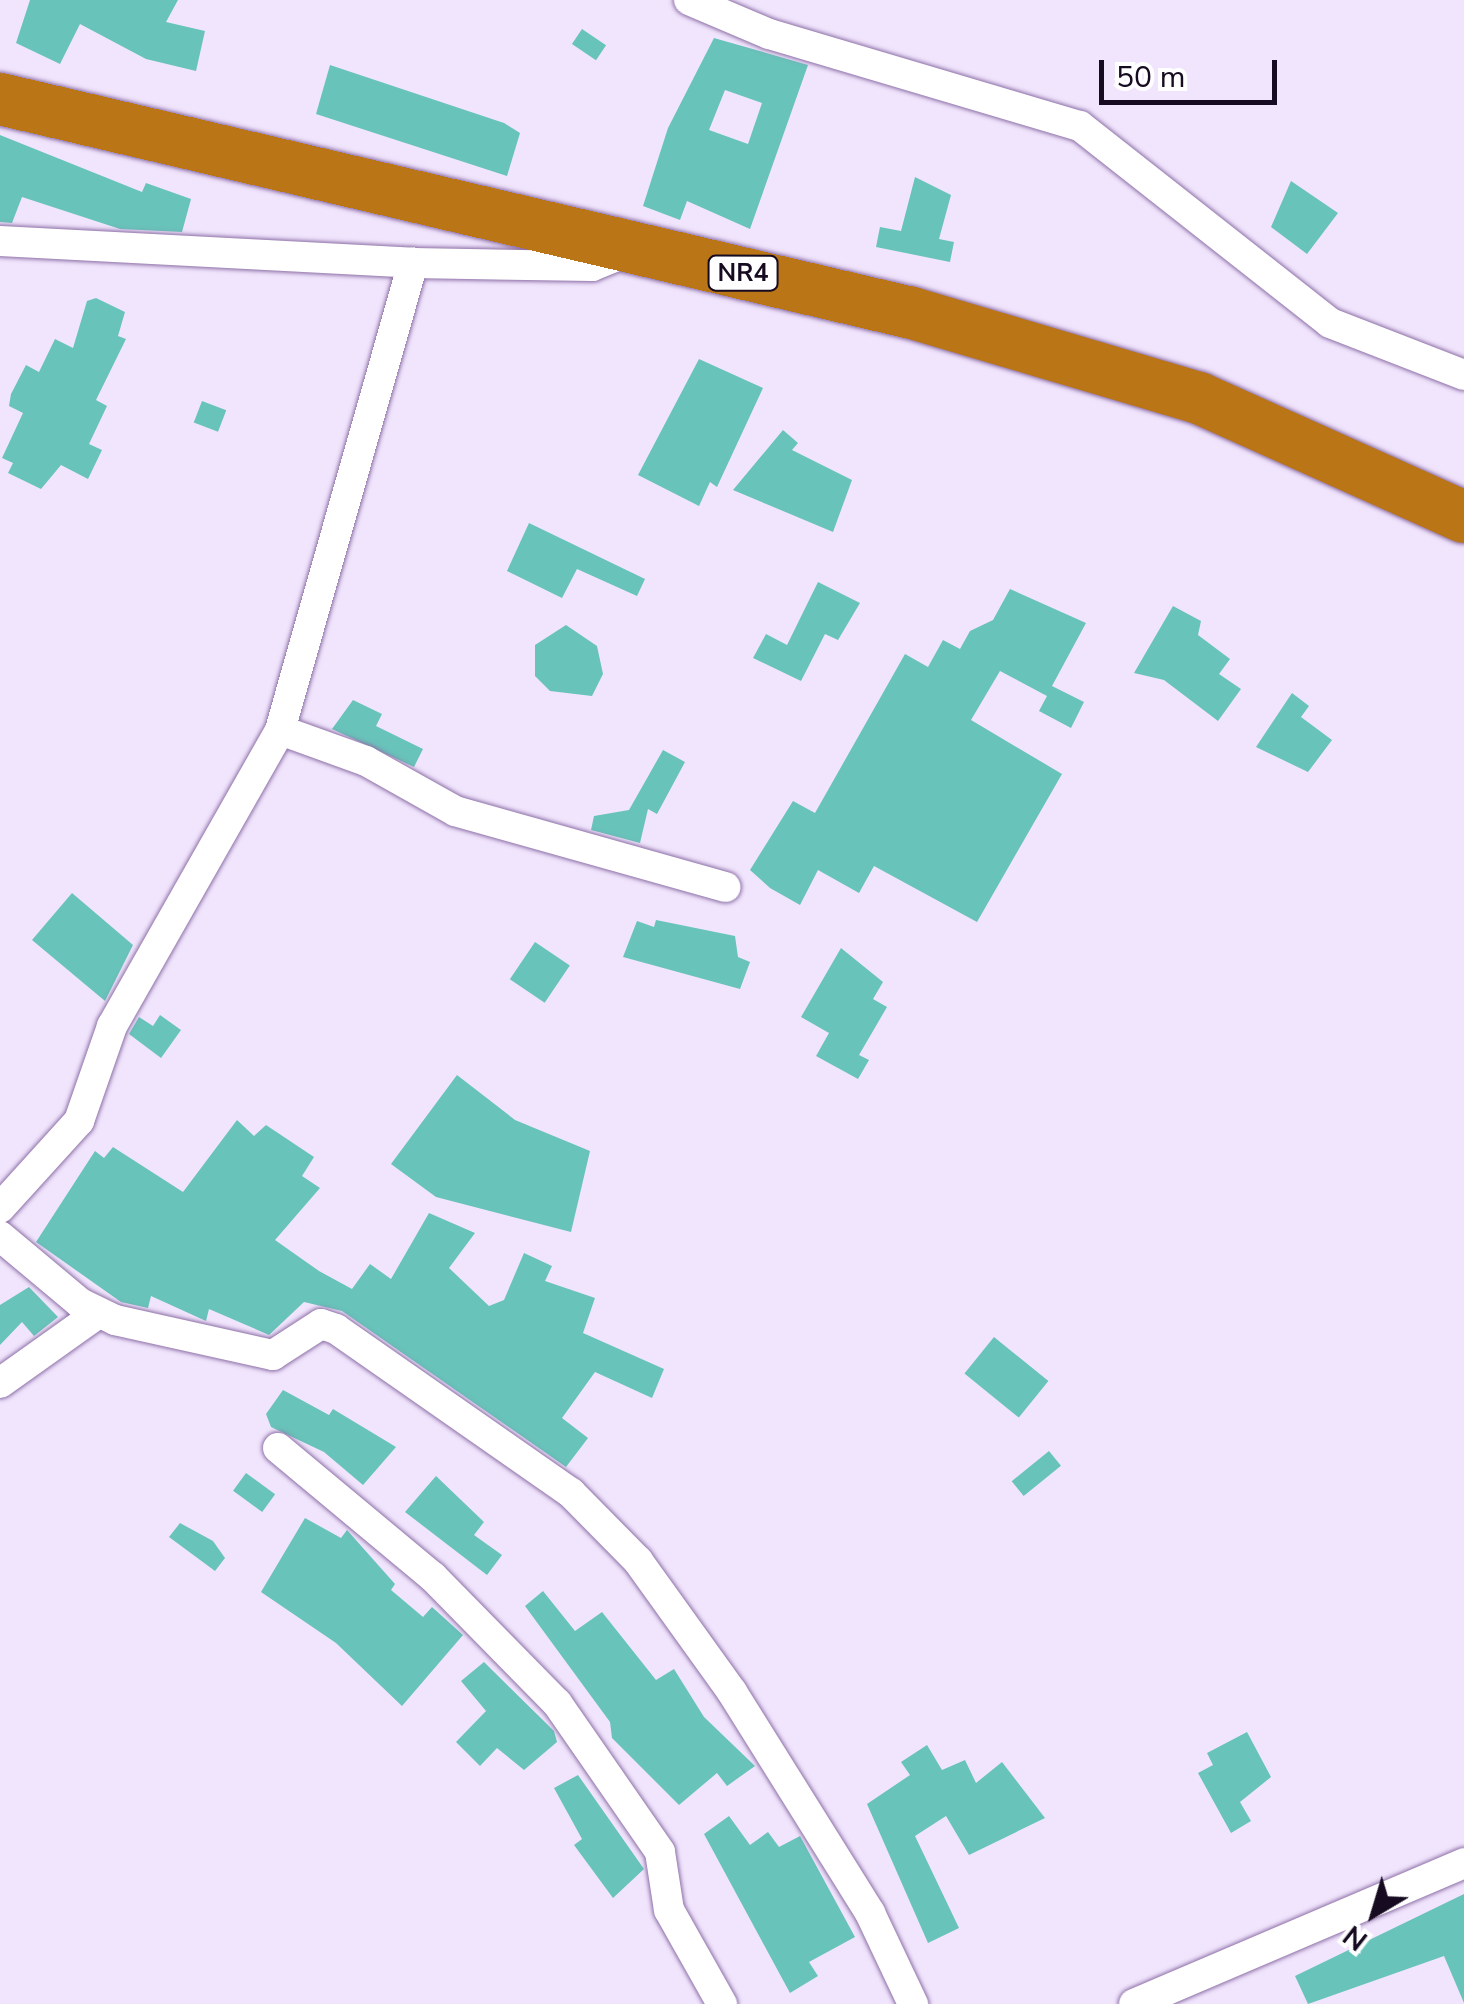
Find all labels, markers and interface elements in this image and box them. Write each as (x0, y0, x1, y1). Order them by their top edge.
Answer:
scale bar (1104, 40, 1282, 102)
text: 50 m (1116, 57, 1185, 98)
road number: NR4 (706, 253, 780, 293)
north arrow (1324, 1864, 1424, 1964)
text: N (1336, 1916, 1375, 1959)

